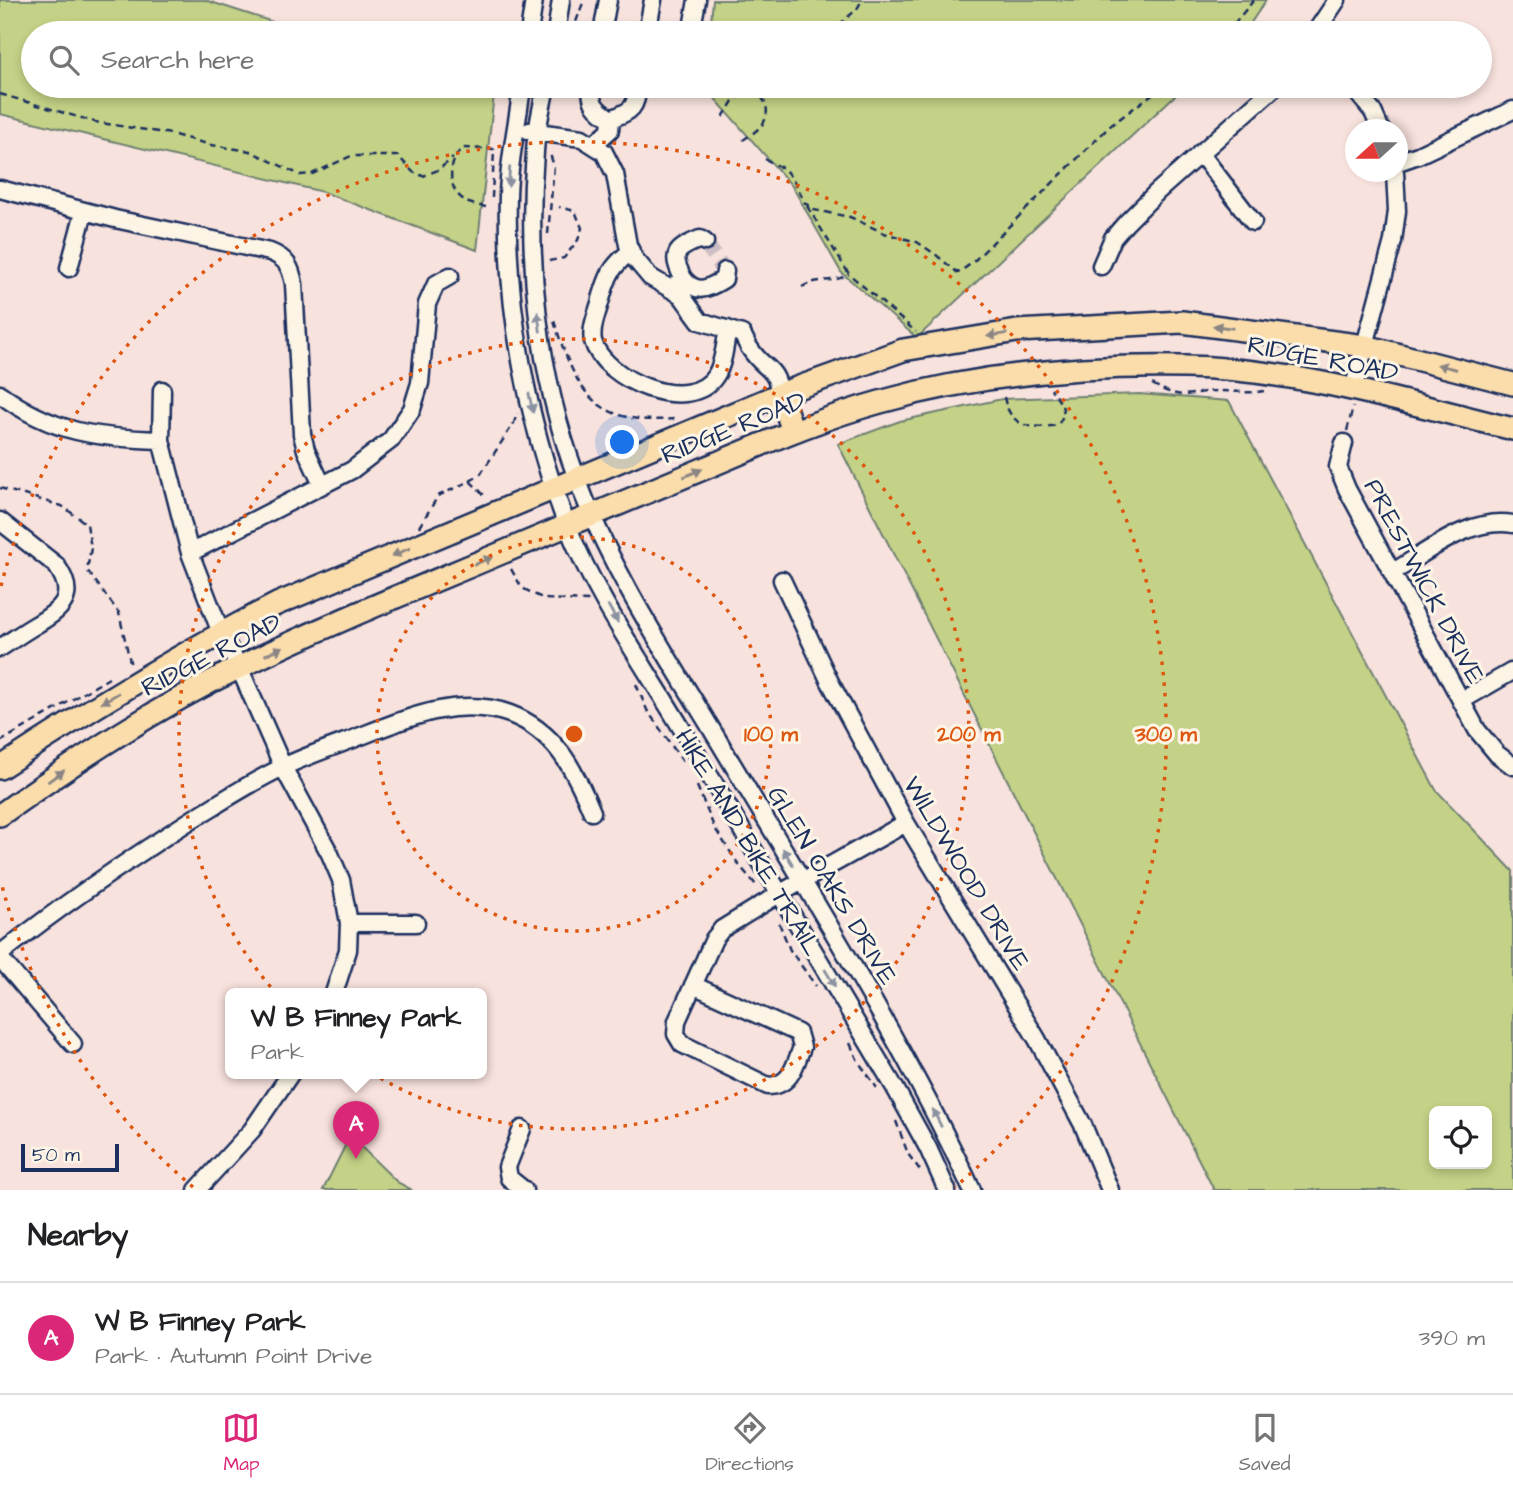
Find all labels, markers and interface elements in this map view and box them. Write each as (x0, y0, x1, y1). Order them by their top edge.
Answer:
search box (21, 21, 1492, 98)
icon: search (45, 41, 83, 79)
text: Search here (101, 42, 254, 78)
north arrow (1345, 119, 1408, 182)
one-way arrow (503, 167, 514, 189)
one-way arrow (533, 311, 544, 333)
one-way arrow (1212, 322, 1234, 333)
street label: RIDGE ROAD (1244, 327, 1401, 391)
one-way arrow (986, 330, 1008, 341)
one-way arrow (1436, 361, 1458, 372)
street label: RIDGE ROAD (656, 383, 811, 473)
one-way arrow (525, 392, 536, 414)
your location (605, 425, 639, 459)
one-way arrow (683, 468, 704, 479)
street label: PRESTWICK DRIVE (1355, 473, 1493, 690)
one-way arrow (390, 546, 411, 557)
one-way arrow (473, 555, 493, 567)
street label: RIDGE ROAD (135, 604, 288, 706)
one-way arrow (607, 604, 619, 624)
one-way arrow (264, 645, 284, 657)
one-way arrow (101, 691, 120, 704)
text: 100 m (744, 720, 799, 749)
text: 200 m (936, 720, 1001, 749)
text: 300 m (1134, 720, 1198, 749)
centre of rings (562, 722, 586, 746)
street label: HIKE AND BIKE TRAIL (666, 722, 830, 963)
one-way arrow (47, 769, 65, 783)
street label: WILDWOOD DRIVE (894, 770, 1038, 977)
street label: GLEN OAKS DRIVE (758, 779, 906, 992)
one-way arrow (781, 847, 794, 866)
one-way arrow (824, 968, 836, 987)
popup (225, 988, 487, 1079)
text: W B Finney Park (251, 1000, 461, 1036)
text: Park (251, 1036, 304, 1068)
pin: A (333, 1101, 379, 1159)
map controls (1429, 1106, 1492, 1169)
button: locate (1429, 1106, 1492, 1169)
one-way arrow (932, 1108, 943, 1128)
scale bar (21, 1141, 119, 1173)
text: 50 m (32, 1142, 80, 1169)
text: Nearby (28, 1215, 128, 1257)
text: W B Finney Park (95, 1304, 306, 1340)
text: A (44, 1322, 58, 1354)
text: 390 m (1419, 1322, 1485, 1354)
text: Park · Autumn Point Drive (95, 1340, 372, 1372)
tab: Map (222, 1409, 260, 1478)
tab: Directions (705, 1409, 794, 1478)
tab: Saved (1239, 1409, 1290, 1478)

